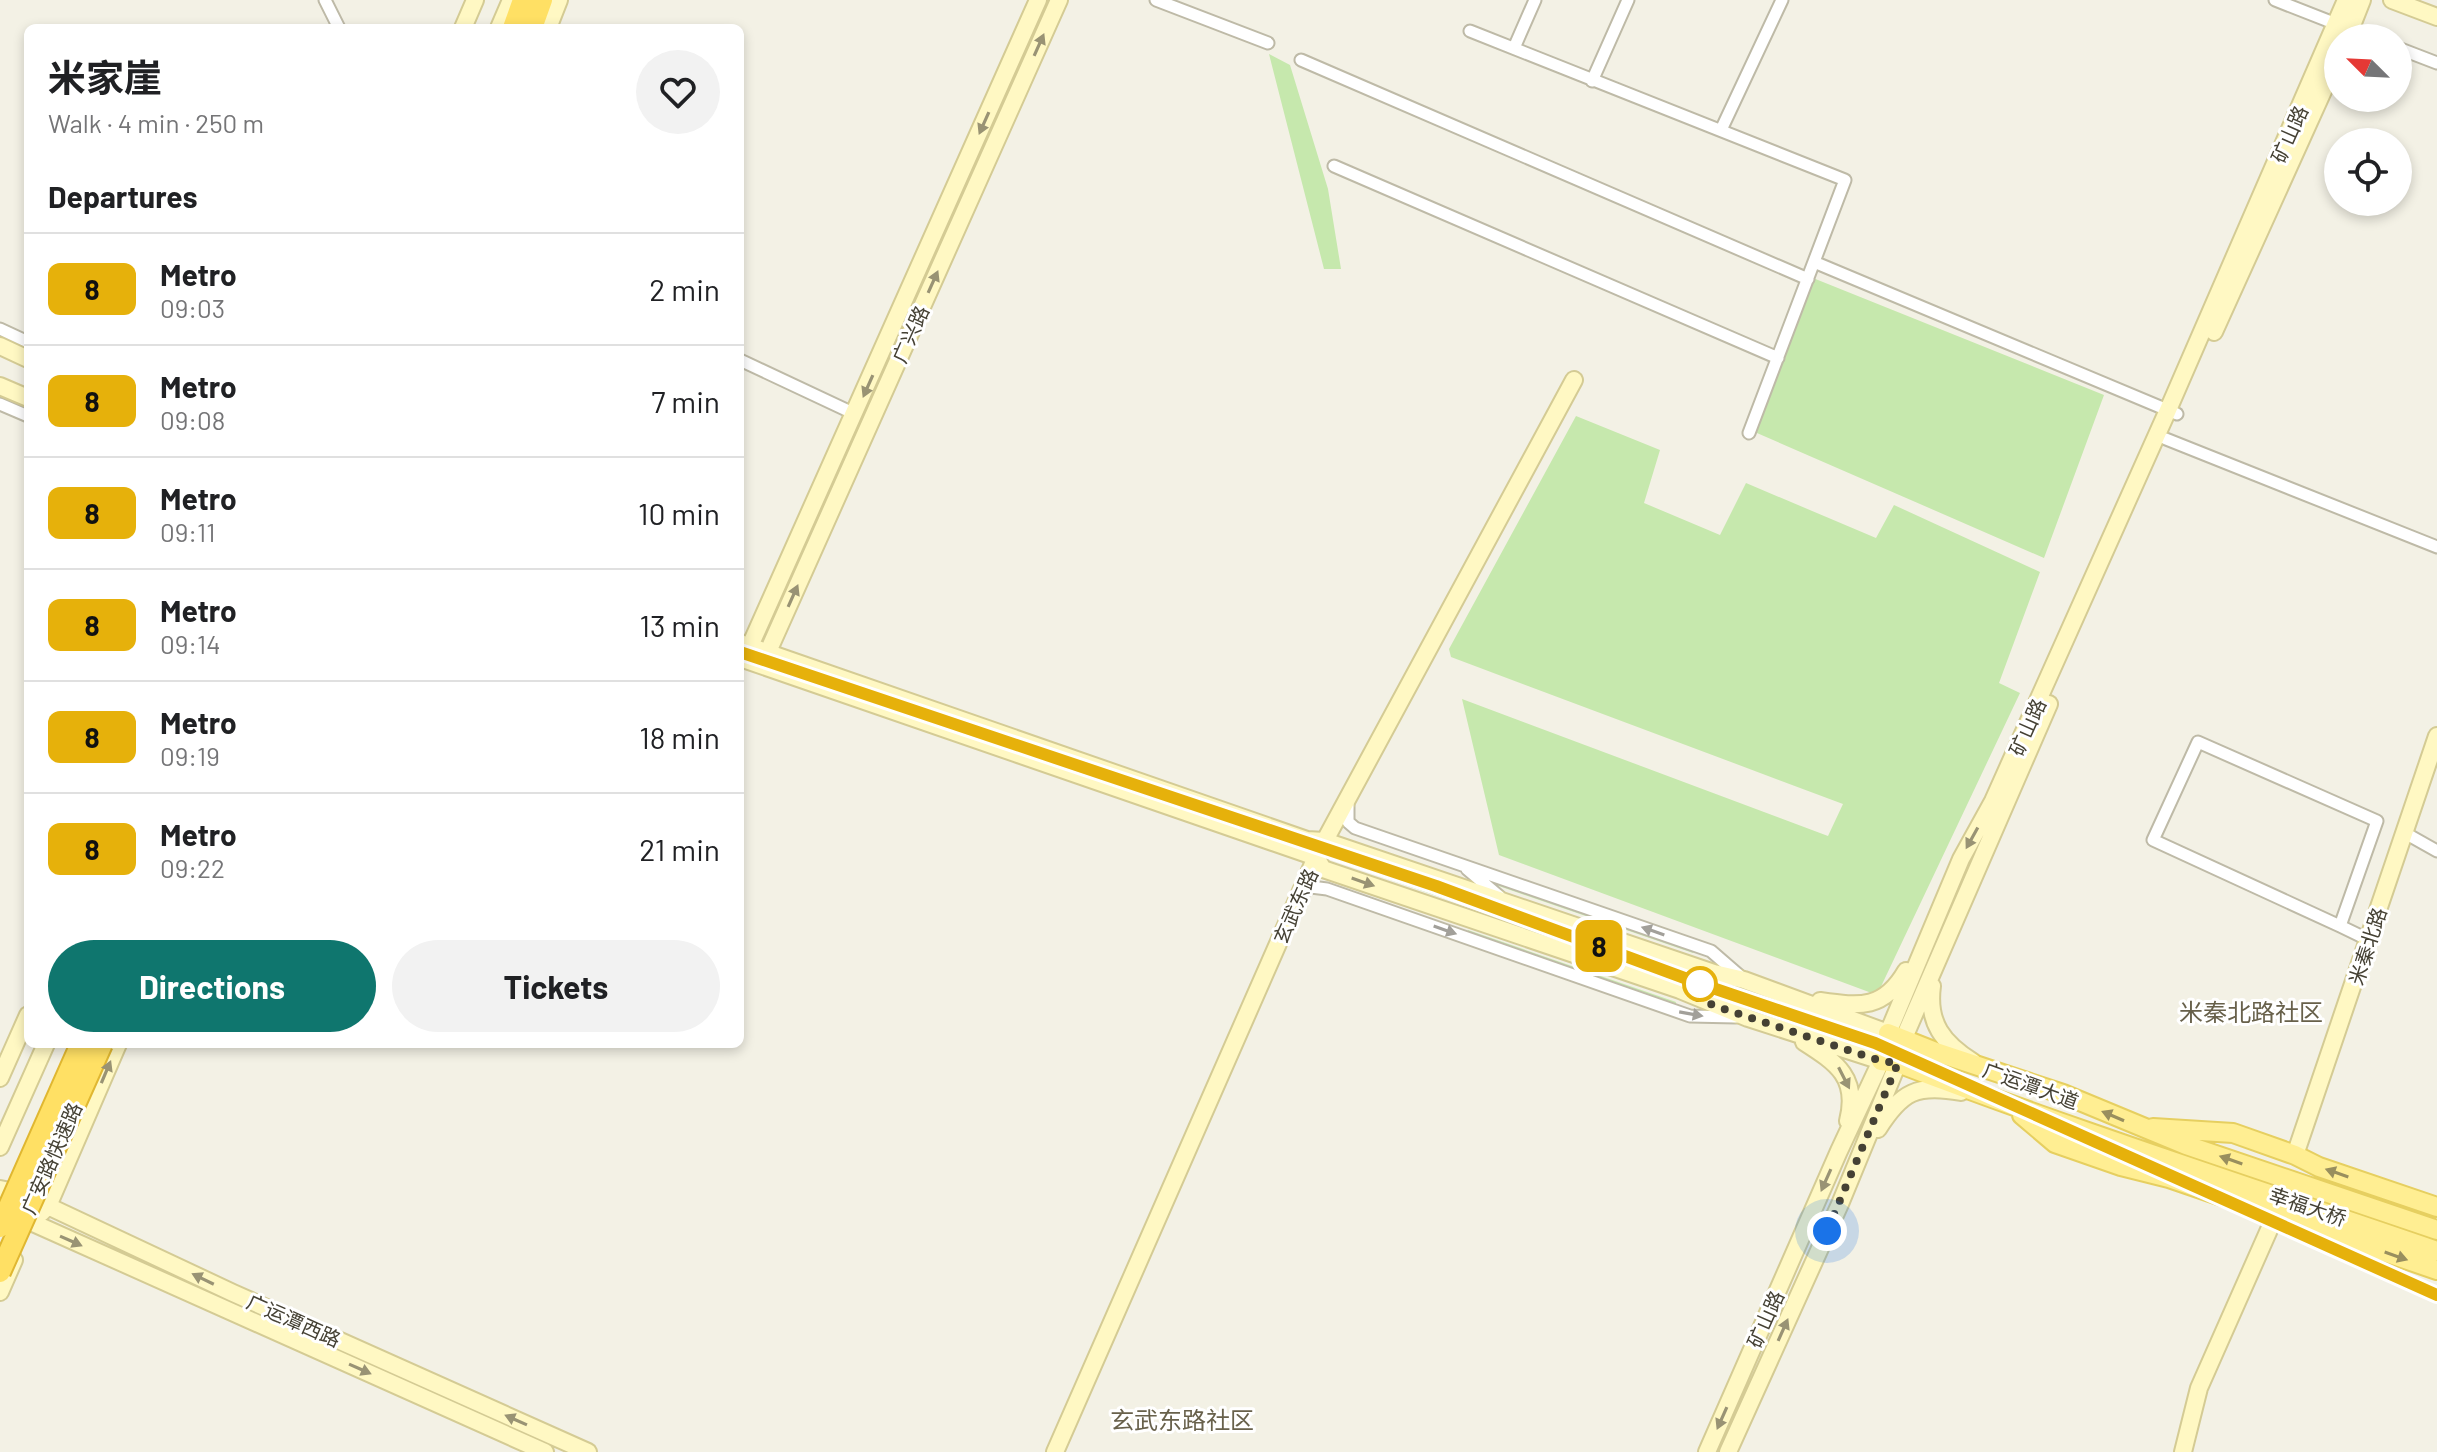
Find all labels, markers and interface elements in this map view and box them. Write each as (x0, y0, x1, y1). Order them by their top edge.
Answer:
north arrow (2324, 24, 2412, 112)
map controls (2324, 24, 2412, 216)
one-way arrow (1032, 33, 1046, 56)
button: heart (636, 50, 720, 134)
text: 米家崖 (48, 54, 162, 100)
street label: 矿山路 (2266, 102, 2312, 166)
text: Walk · 4 min · 250 m (48, 107, 264, 138)
one-way arrow (978, 111, 991, 134)
button: locate (2324, 128, 2412, 216)
text: Departures (48, 178, 198, 214)
text: Metro (160, 256, 237, 292)
one-way arrow (927, 270, 940, 294)
text: 2 min (649, 271, 720, 307)
text: 8 (84, 272, 100, 306)
text: 09:03 (160, 292, 225, 323)
street label: 广兴路 (887, 302, 933, 366)
text: Metro (160, 368, 237, 404)
one-way arrow (861, 374, 875, 398)
text: 7 min (651, 383, 720, 419)
text: 8 (84, 384, 100, 418)
text: 09:08 (160, 404, 225, 435)
text: Metro (160, 480, 237, 516)
text: 10 min (638, 495, 720, 531)
text: 8 (84, 496, 100, 530)
text: 09:11 (160, 516, 215, 547)
one-way arrow (786, 584, 799, 608)
text: Metro (160, 592, 237, 628)
text: 13 min (639, 607, 720, 643)
text: 8 (84, 608, 100, 642)
text: 09:14 (160, 628, 220, 659)
street label: 矿山路 (2004, 695, 2050, 759)
text: Metro (160, 704, 237, 740)
text: 18 min (639, 719, 720, 755)
text: 8 (84, 720, 100, 754)
text: 09:19 (160, 740, 220, 771)
text: Metro (160, 816, 237, 852)
one-way arrow (1965, 827, 1979, 850)
text: 21 min (639, 831, 720, 867)
text: 8 (84, 832, 100, 866)
text: 09:22 (160, 852, 225, 883)
street label: 玄武东路 (1268, 865, 1322, 947)
one-way arrow (1351, 877, 1375, 889)
street label: 米秦北路 (2343, 904, 2391, 988)
line badge: 8 (1573, 920, 1625, 972)
one-way arrow (1640, 924, 1664, 936)
one-way arrow (1433, 925, 1457, 937)
text: 8 (1591, 929, 1607, 963)
button: Directions (48, 940, 376, 1032)
button: Tickets (392, 940, 720, 1032)
unlabelled marker (1683, 967, 1717, 1001)
district label: 米秦北路社区 (2179, 997, 2323, 1026)
one-way arrow (1679, 1008, 1704, 1020)
street label: 广运潭大道 (1980, 1057, 2082, 1113)
one-way arrow (99, 1060, 112, 1084)
one-way arrow (1837, 1066, 1851, 1089)
street label: 广安路快速路 (16, 1098, 86, 1218)
one-way arrow (2101, 1110, 2125, 1123)
one-way arrow (2218, 1154, 2242, 1166)
one-way arrow (2325, 1166, 2349, 1179)
one-way arrow (1819, 1168, 1833, 1191)
street label: 幸福大桥 (2266, 1182, 2350, 1230)
your location (1807, 1211, 1847, 1251)
one-way arrow (59, 1234, 83, 1247)
one-way arrow (2385, 1250, 2409, 1263)
one-way arrow (191, 1272, 214, 1285)
street label: 矿山路 (1742, 1287, 1788, 1351)
street label: 广运潭西路 (243, 1289, 345, 1351)
one-way arrow (1776, 1318, 1790, 1342)
one-way arrow (348, 1363, 372, 1376)
district label: 玄武东路社区 (1110, 1405, 1254, 1434)
one-way arrow (1715, 1406, 1728, 1430)
one-way arrow (505, 1413, 528, 1427)

